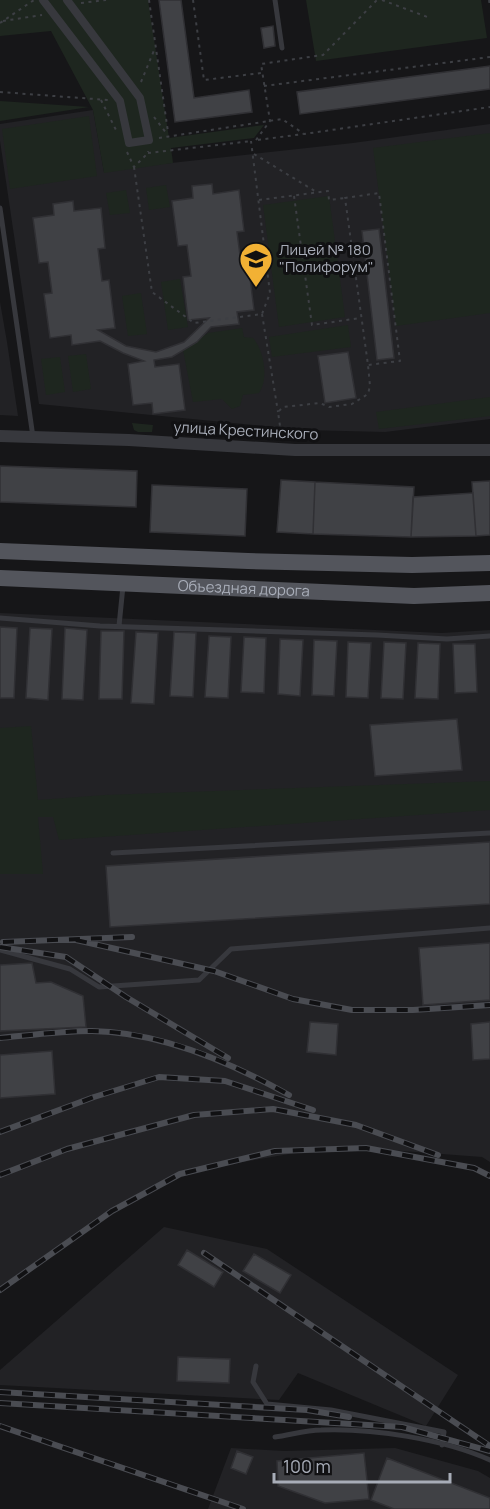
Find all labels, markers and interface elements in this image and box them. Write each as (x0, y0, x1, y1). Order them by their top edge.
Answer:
place label: Лицей № 180 "Полифорум" (279, 239, 374, 277)
school or university icon: Лицей № 180 "Полифорум" (238, 241, 274, 288)
street label: улица Крестинского (173, 416, 319, 445)
street label: Объездная дорога (177, 575, 310, 601)
scale bar (274, 1446, 450, 1484)
text: 100 m (283, 1454, 331, 1478)

